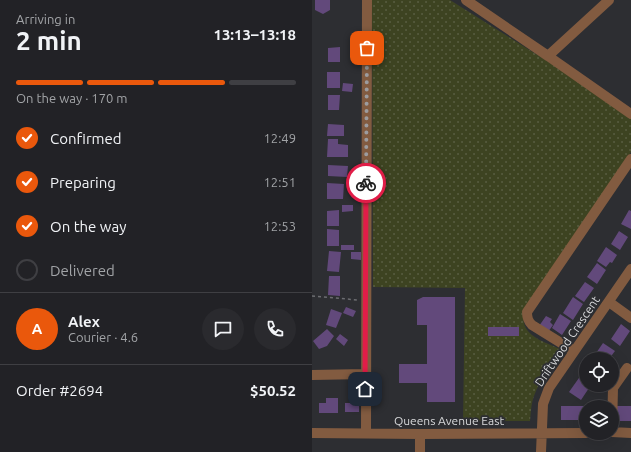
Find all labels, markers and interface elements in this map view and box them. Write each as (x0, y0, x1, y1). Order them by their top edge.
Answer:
text: Arriving in (16, 12, 75, 26)
text: 2 min (16, 26, 82, 55)
text: 13:13–13:18 (213, 26, 296, 43)
pin (350, 31, 384, 65)
icon: bag (356, 37, 378, 59)
text: On the way · 170 m (16, 91, 128, 105)
icon: check (16, 127, 38, 149)
text: Confirmed (50, 130, 122, 147)
text: 12:49 (263, 131, 296, 145)
courier (346, 163, 386, 203)
icon: check (16, 171, 38, 193)
icon: bike (355, 172, 377, 194)
text: Preparing (50, 174, 116, 191)
text: 12:51 (263, 175, 296, 189)
icon: check (16, 215, 38, 237)
text: On the way (50, 218, 126, 235)
text: 12:53 (263, 219, 296, 233)
text: Delivered (50, 262, 115, 279)
street label: Driftwood Crescent (532, 293, 602, 388)
button: chat (202, 308, 244, 350)
button: phone (254, 308, 296, 350)
text: Alex (68, 313, 100, 330)
text: A (32, 320, 42, 337)
text: Courier · 4.6 (68, 330, 138, 344)
map controls (579, 352, 619, 440)
button: locate (579, 352, 619, 392)
pin (348, 372, 382, 406)
icon: home (354, 378, 376, 400)
text: Order #2694 (16, 382, 103, 399)
text: $50.52 (250, 382, 296, 399)
button: layers (579, 400, 619, 440)
street label: Queens Avenue East (394, 414, 504, 427)

